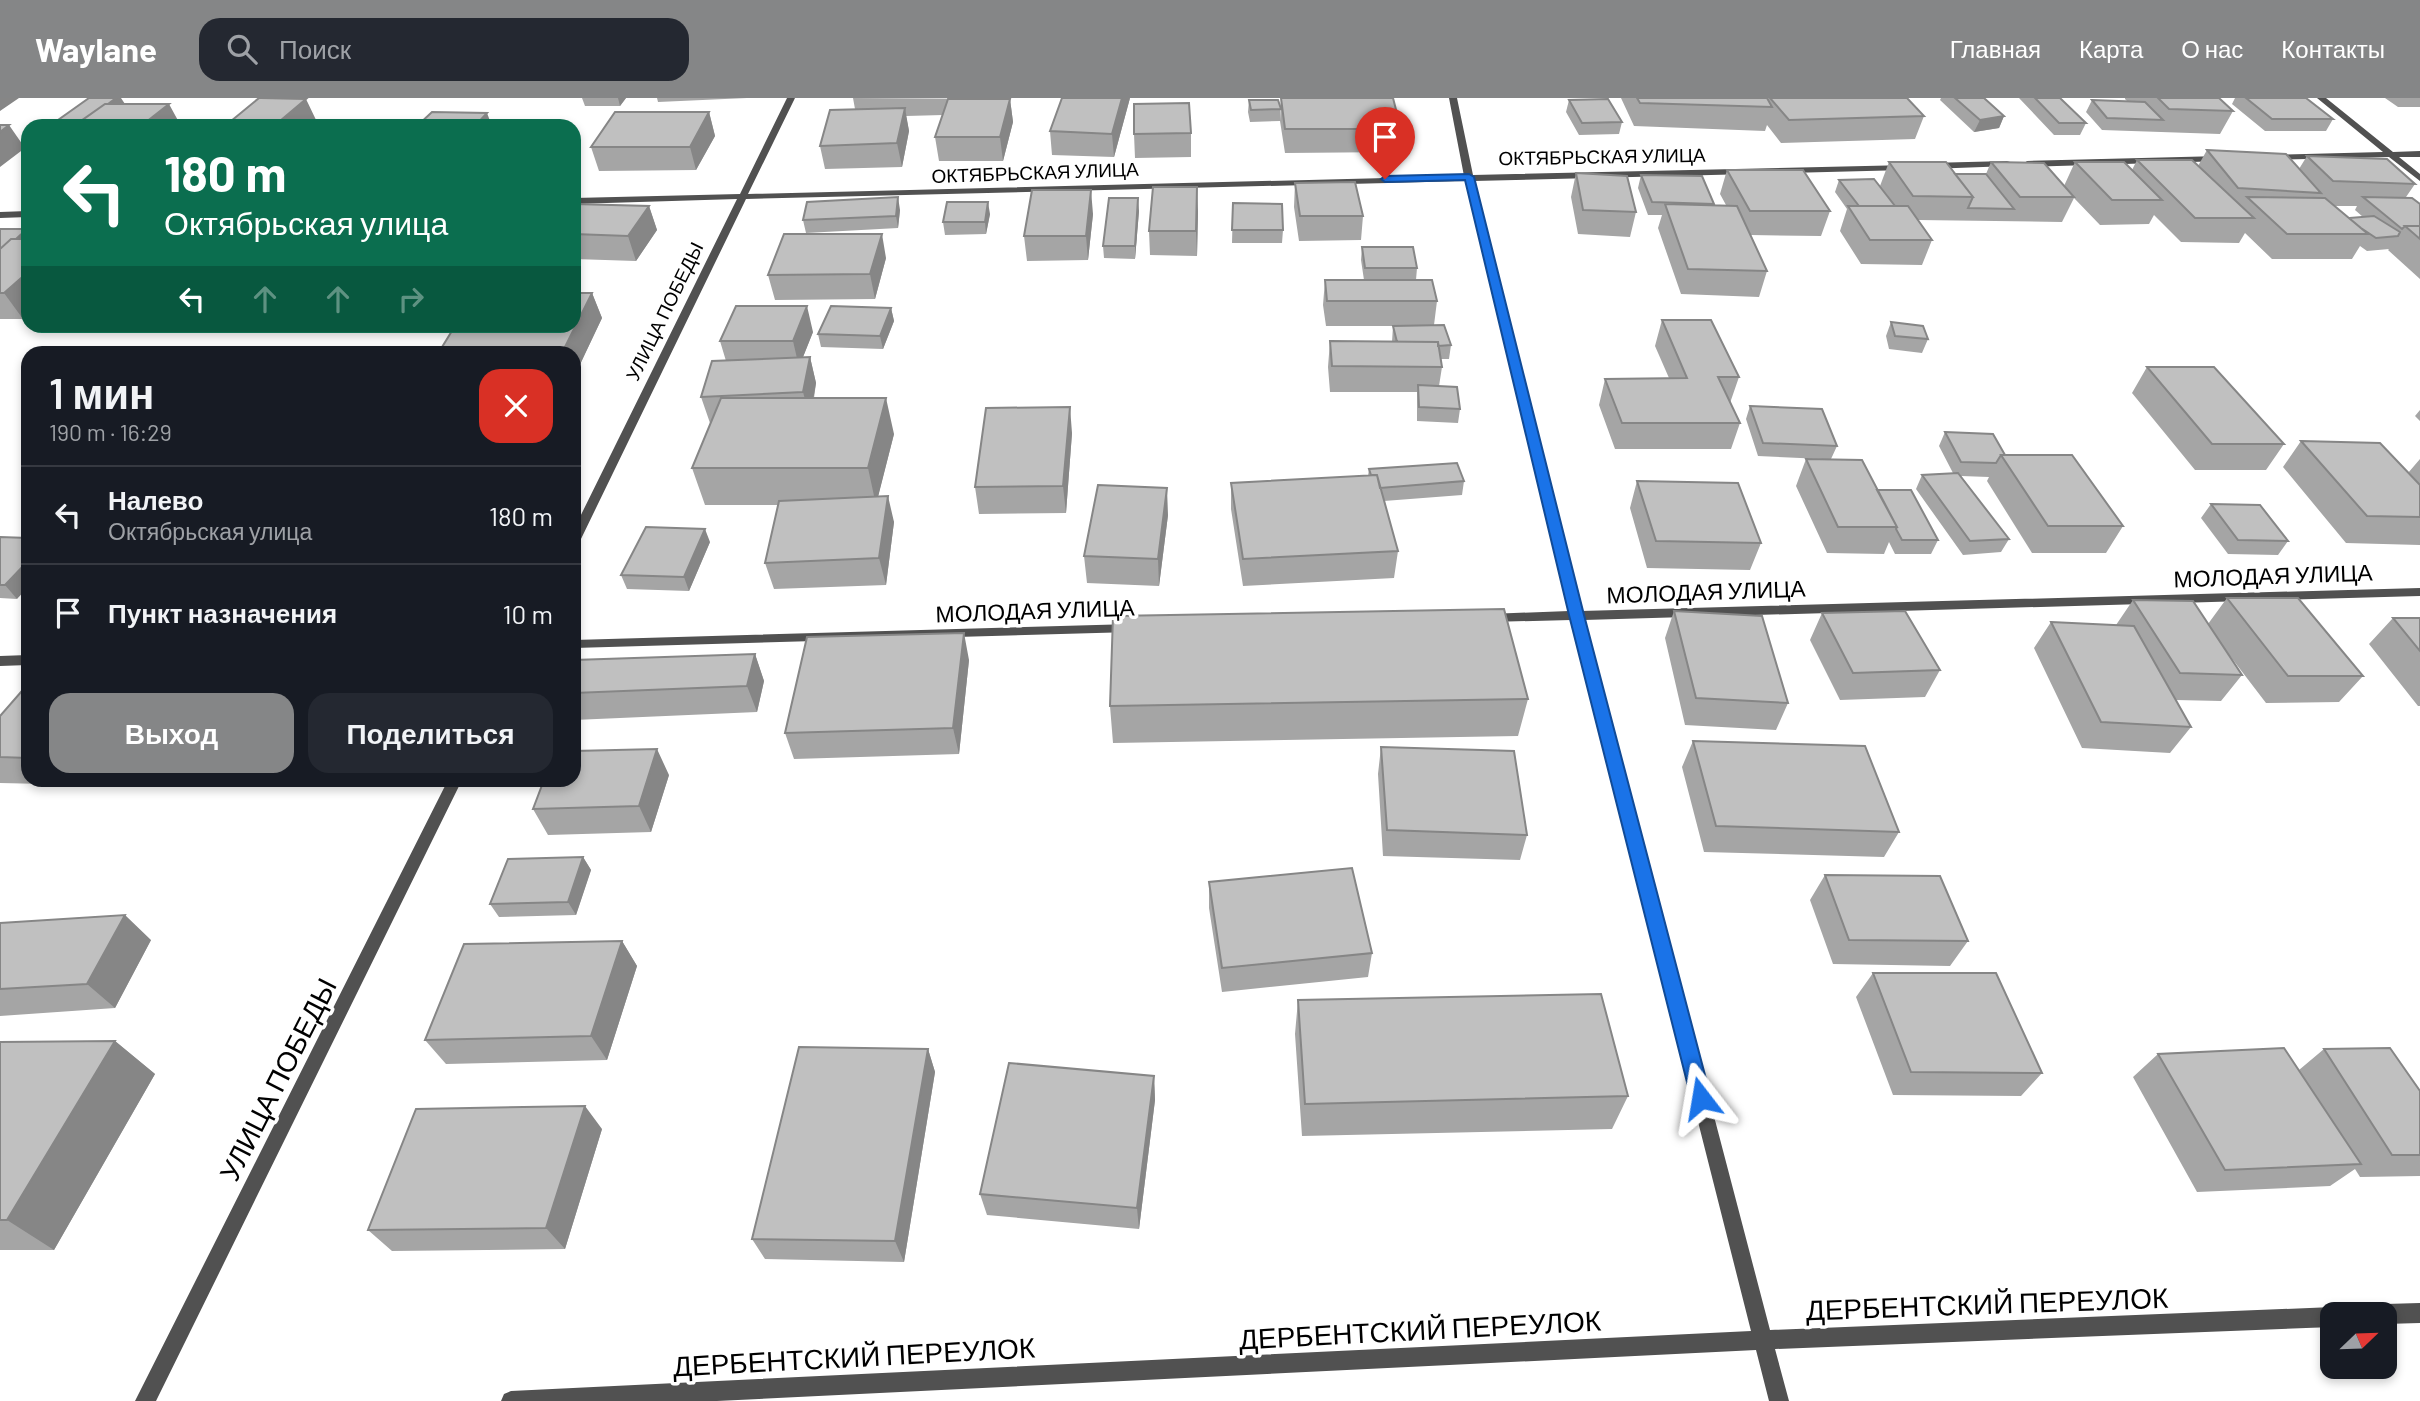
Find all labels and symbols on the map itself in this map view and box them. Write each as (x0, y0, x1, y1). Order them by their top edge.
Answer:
pin (1355, 107, 1415, 179)
street label: ОКТЯБРЬСКАЯ УЛИЦА (1498, 143, 1706, 169)
street label: ОКТЯБРЬСКАЯ УЛИЦА (931, 157, 1139, 187)
street label: УЛИЦА ПОБЕДЫ (620, 238, 708, 384)
street label: МОЛОДАЯ УЛИЦА (2173, 558, 2374, 592)
street label: МОЛОДАЯ УЛИЦА (1606, 574, 1807, 608)
street label: МОЛОДАЯ УЛИЦА (935, 593, 1136, 627)
street label: УЛИЦА ПОБЕДЫ (211, 972, 343, 1186)
position arrow (1664, 1061, 1738, 1135)
street label: ДЕРБЕНТСКИЙ ПЕРЕУЛОК (1805, 1280, 2169, 1326)
north arrow (2320, 1302, 2398, 1379)
street label: ДЕРБЕНТСКИЙ ПЕРЕУЛОК (1238, 1303, 1603, 1355)
street label: ДЕРБЕНТСКИЙ ПЕРЕУЛОК (672, 1330, 1037, 1382)

